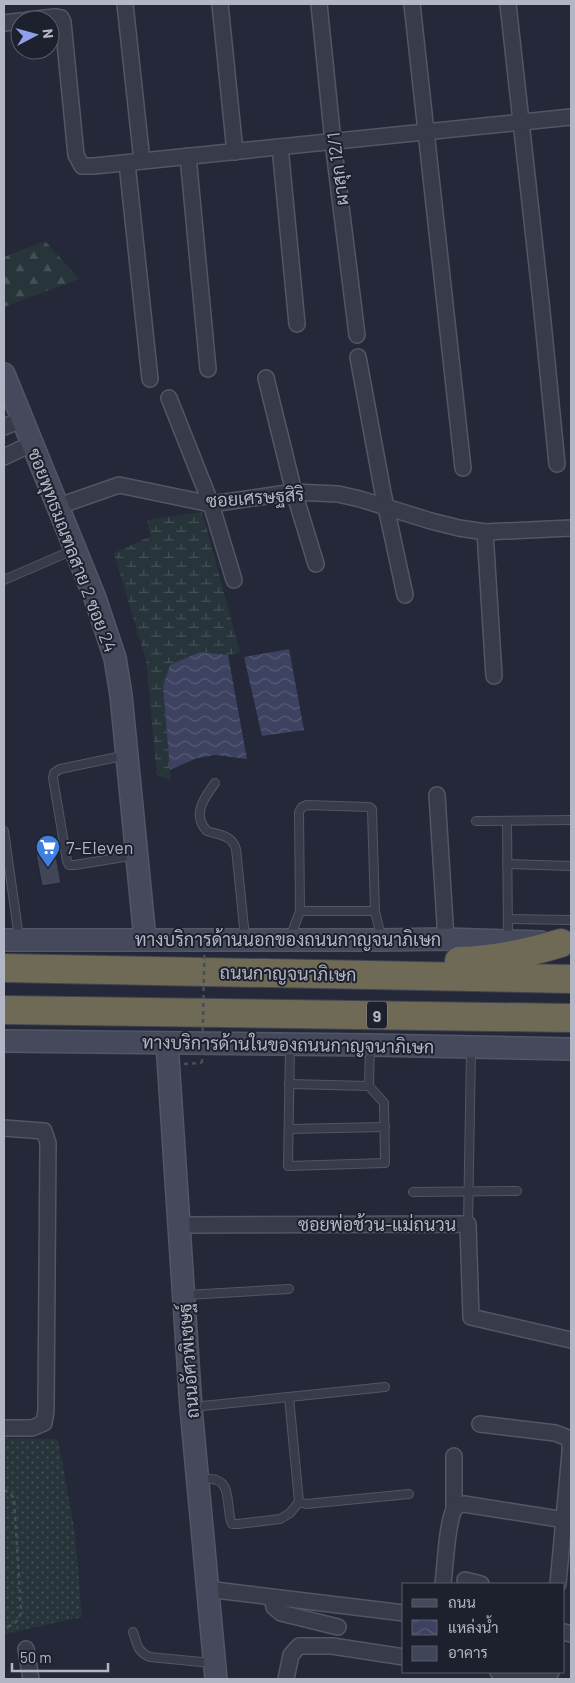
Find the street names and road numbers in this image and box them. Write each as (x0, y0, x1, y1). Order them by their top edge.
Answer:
street label: ผาสุก 12/1 (322, 131, 354, 207)
street label: ซอยพุทธมณฑลสาย 2 ซอย 24 (22, 445, 122, 656)
street label: ซอยเศรษฐสิริ (205, 483, 305, 513)
street label: ทางบริการด้านนอกของถนนกาญจนาภิเษก (135, 928, 441, 951)
street label: ถนนกาญจนาภิเษก (219, 961, 357, 986)
road number: 9 (367, 1002, 387, 1028)
street label: ทางบริการด้านในของถนนกาญจนาภิเษก (142, 1029, 434, 1059)
street label: ซอยพ่อช้วน-แม่ถนวน (298, 1213, 456, 1235)
street label: ถนนอัศวพิเชษฐ์ (172, 1303, 205, 1419)

